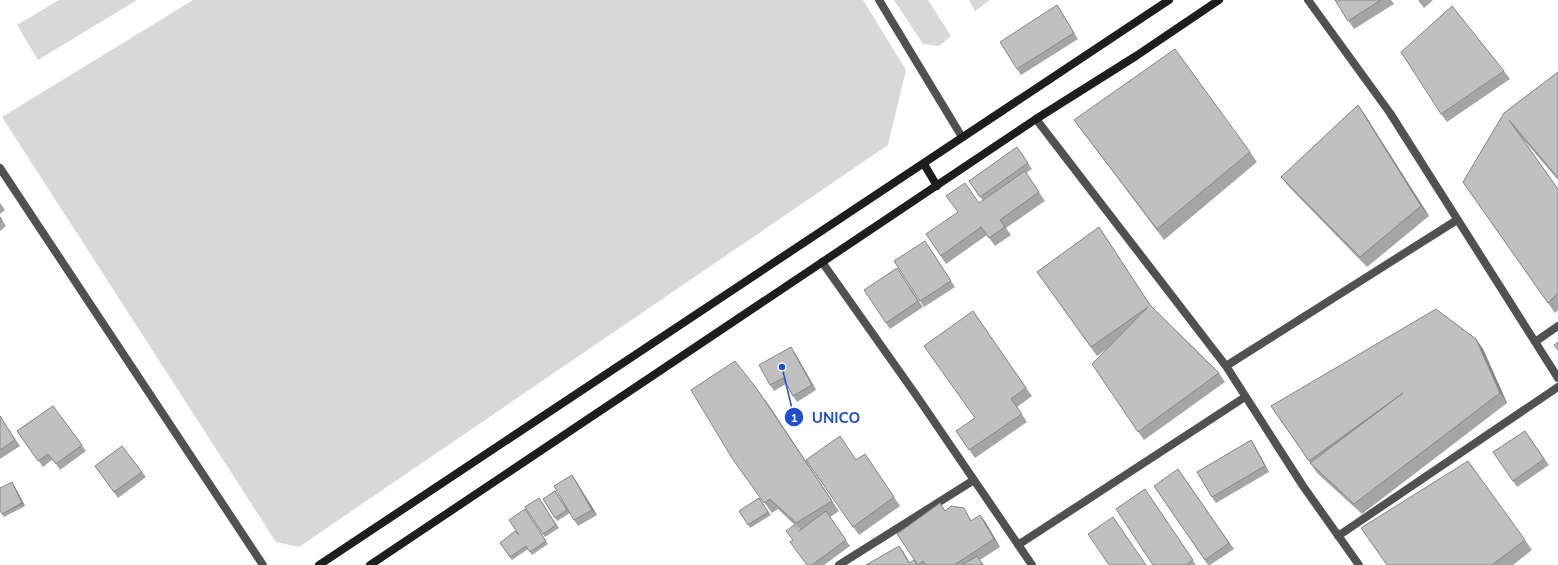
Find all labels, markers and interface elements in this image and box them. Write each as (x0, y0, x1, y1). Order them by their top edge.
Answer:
callout: UNICO (784, 404, 868, 431)
text: UNICO (812, 408, 860, 427)
text: 1 (790, 410, 798, 425)

